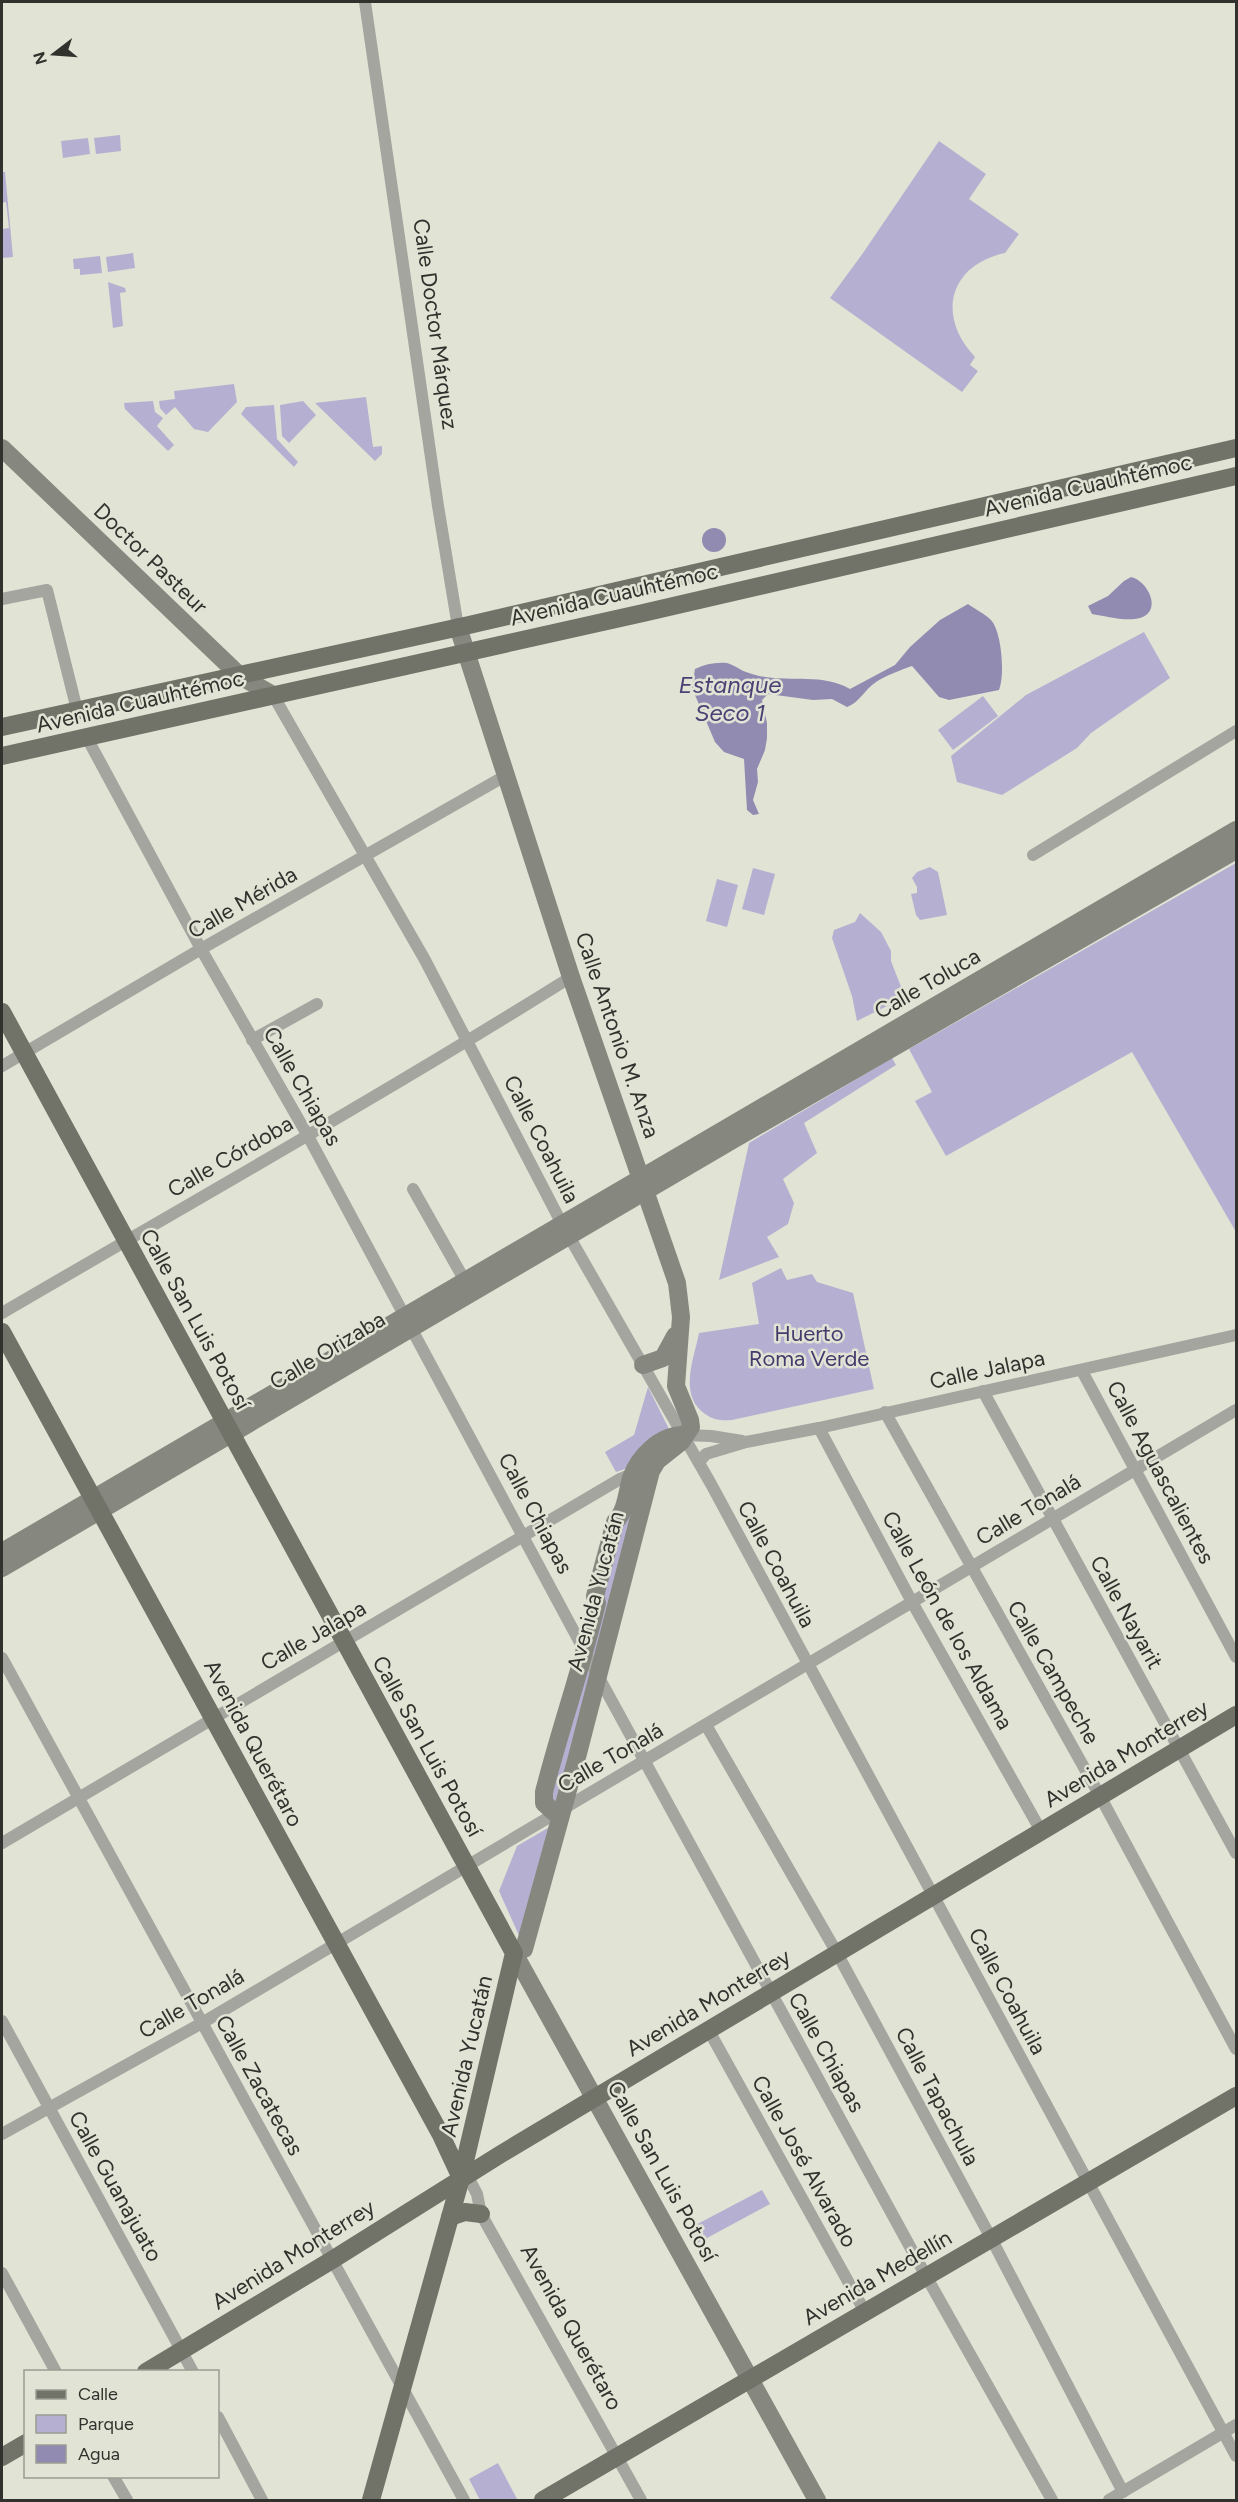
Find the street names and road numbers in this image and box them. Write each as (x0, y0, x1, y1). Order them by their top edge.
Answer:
street label: Calle Doctor Márquez (407, 217, 464, 431)
street label: Avenida Cuauhtémoc (982, 448, 1195, 523)
street label: Doctor Pasteur (88, 497, 214, 620)
street label: Avenida Cuauhtémoc (508, 557, 721, 632)
street label: Avenida Cuauhtémoc (34, 664, 247, 739)
street label: Calle Mérida (183, 860, 302, 945)
street label: Calle Antonio M. Anza (570, 929, 665, 1142)
street label: Calle Toluca (869, 942, 985, 1025)
street label: Calle Chiapas (258, 1022, 348, 1151)
street label: Calle Coahuila (498, 1071, 585, 1208)
street label: Calle Córdoba (163, 1110, 298, 1203)
street label: Calle San Luis Potosí (135, 1224, 257, 1415)
street label: Calle Orizaba (265, 1305, 390, 1395)
street label: Calle Jalapa (927, 1344, 1047, 1395)
street label: Calle Aguascalientes (1101, 1376, 1220, 1568)
street label: Calle Chiapas (492, 1448, 579, 1578)
street label: Calle Tonalá (971, 1468, 1085, 1551)
street label: Calle Coahuila (732, 1496, 821, 1632)
street label: Calle León de los Aldama (876, 1506, 1019, 1734)
street label: Avenida Yucatán (561, 1508, 630, 1674)
street label: Calle Nayarit (1084, 1551, 1169, 1674)
street label: Calle Jalapa (256, 1594, 371, 1676)
street label: Calle Campeche (1002, 1596, 1106, 1749)
street label: Calle San Luis Potosí (367, 1651, 489, 1842)
street label: Avenida Querétaro (198, 1655, 309, 1831)
street label: Avenida Monterrey (1039, 1694, 1214, 1813)
street label: Calle Tonalá (553, 1716, 668, 1798)
street label: Calle Coahuila (963, 1923, 1052, 2059)
street label: Avenida Monterrey (621, 1943, 796, 2062)
street label: Calle Tonalá (134, 1962, 249, 2044)
street label: Avenida Yucatán (435, 1973, 498, 2139)
street label: Calle Chiapas (782, 1987, 871, 2117)
street label: Calle Zacatecas (210, 2010, 309, 2160)
street label: Calle Tapachula (890, 2022, 985, 2170)
street label: Calle José Alvarado (746, 2071, 863, 2252)
street label: Calle San Luis Potosí (602, 2076, 724, 2267)
street label: Calle Guanajuato (63, 2106, 168, 2266)
street label: Avenida Monterrey (207, 2193, 380, 2315)
street label: Avenida Medellín (798, 2224, 956, 2331)
street label: Avenida Querétaro (515, 2240, 628, 2415)

